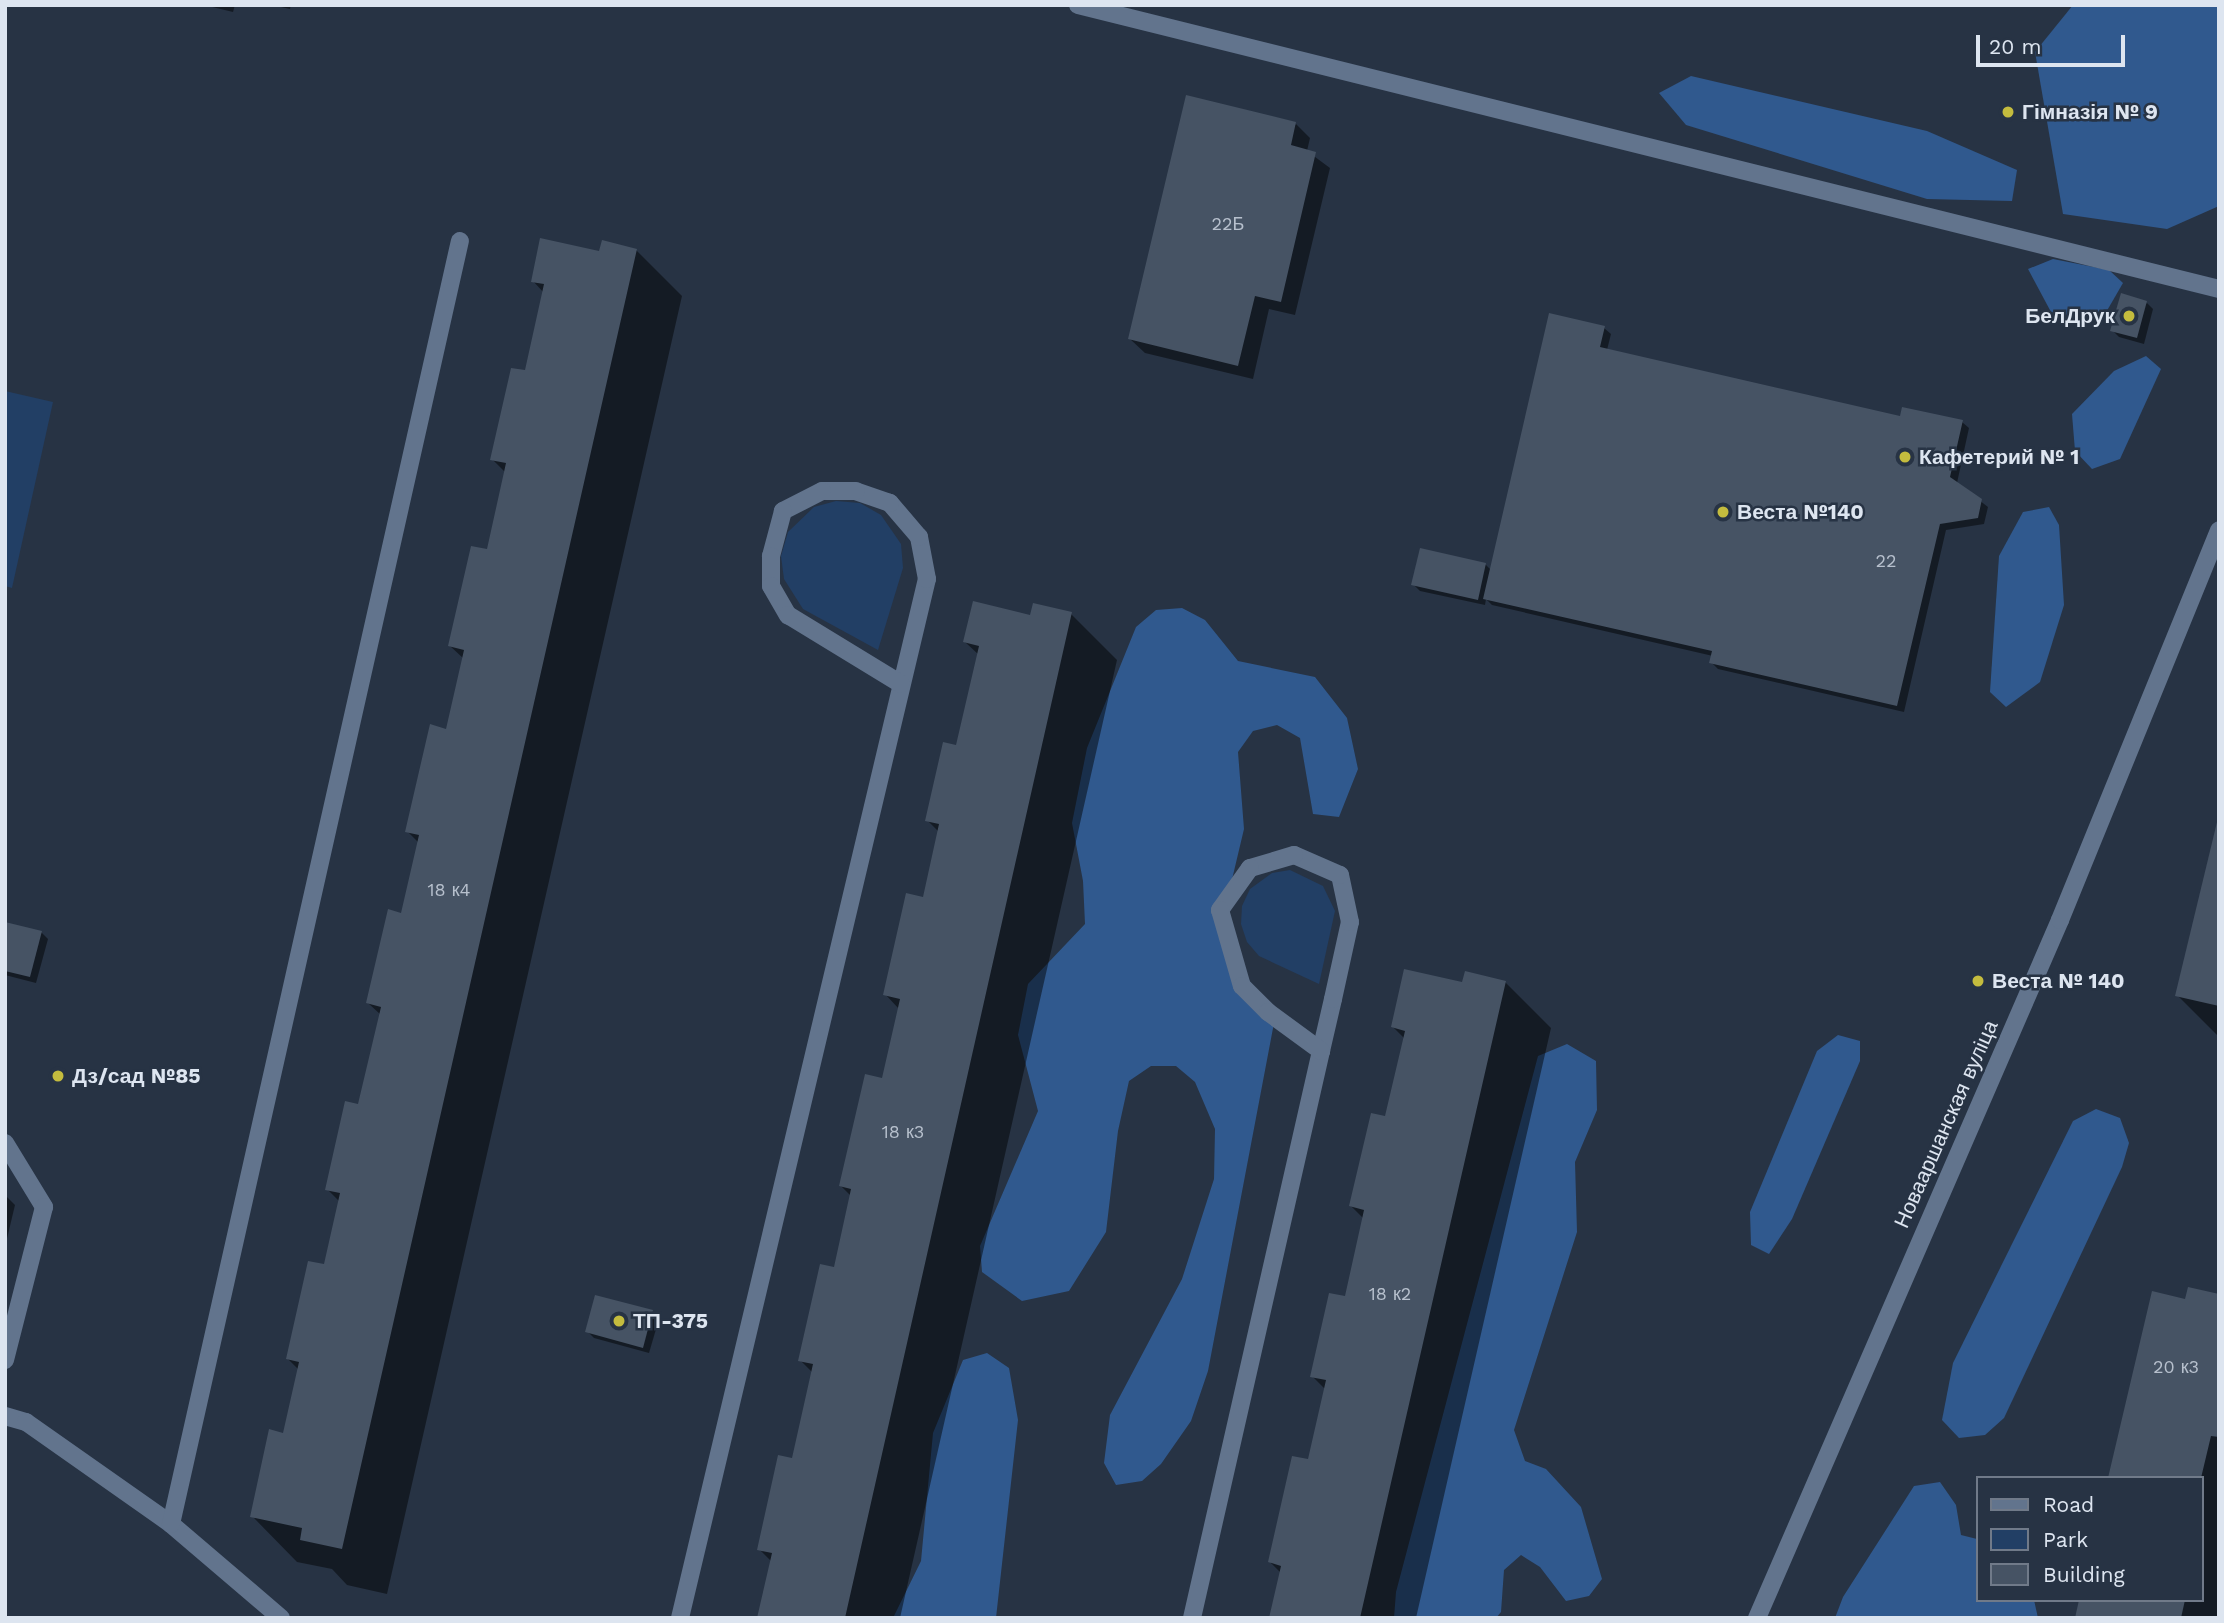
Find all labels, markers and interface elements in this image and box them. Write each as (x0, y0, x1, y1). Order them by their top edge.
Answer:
scale bar (1979, 21, 2128, 65)
text: 20 m (1989, 34, 2041, 59)
place label: Гімназія № 9 (2022, 99, 2158, 125)
marker: Гімназія № 9 (2000, 104, 2016, 120)
house number: 22Б (1212, 213, 1244, 235)
place label: БелДрук (2025, 303, 2115, 329)
marker: БелДрук (2121, 308, 2137, 324)
place label: Кафетерий № 1 (1919, 444, 2079, 470)
marker: Кафетерий № 1 (1897, 449, 1913, 465)
place label: Веста №140 (1737, 499, 1864, 525)
marker: Веста №140 (1715, 504, 1731, 520)
house number: 22 (1876, 550, 1896, 572)
house number: 18 к4 (427, 879, 471, 901)
place label: Веста № 140 (1992, 968, 2125, 994)
marker: Веста № 140 (1970, 973, 1986, 989)
street label: Новааршанская вуліца (1889, 1016, 2003, 1232)
place label: Дз/сад №85 (72, 1063, 201, 1089)
marker: Дз/сад №85 (50, 1068, 66, 1084)
house number: 18 к3 (882, 1121, 924, 1143)
house number: 18 к2 (1369, 1283, 1411, 1305)
place label: ТП-375 (633, 1308, 708, 1334)
marker: ТП-375 (611, 1313, 627, 1329)
house number: 20 к3 (2153, 1356, 2199, 1378)
legend (1976, 1476, 2203, 1602)
text: Road (2043, 1492, 2094, 1517)
text: Park (2043, 1527, 2088, 1552)
text: Building (2043, 1562, 2125, 1587)

